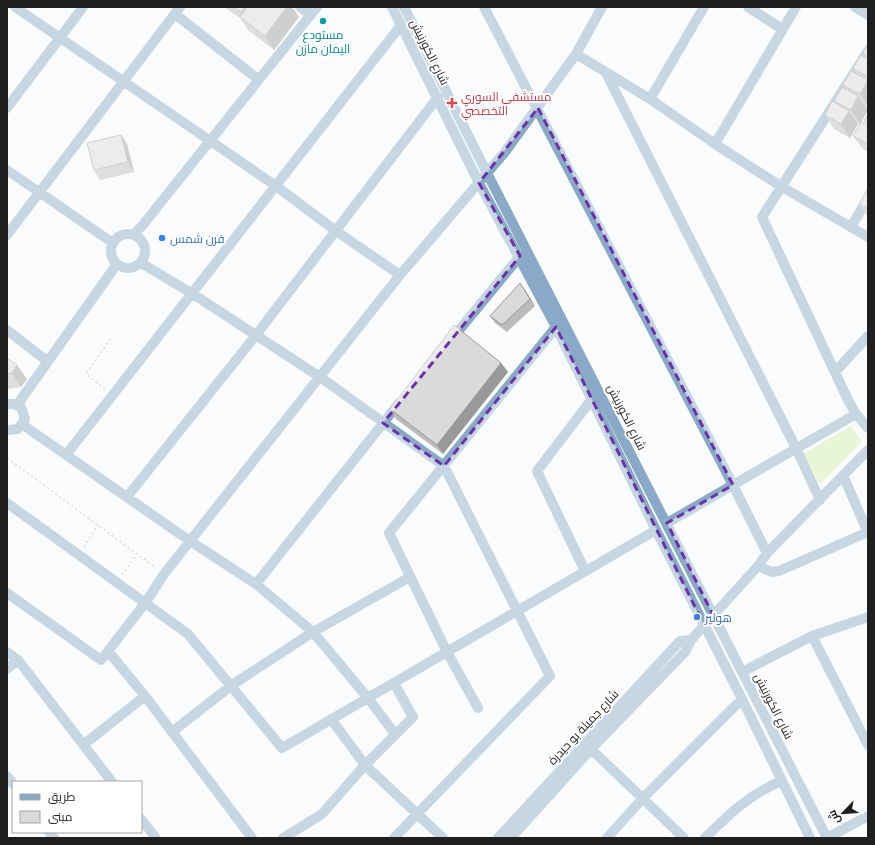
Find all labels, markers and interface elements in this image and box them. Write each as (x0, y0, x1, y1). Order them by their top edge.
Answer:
marker: مستودع اليمان مازن (318, 16, 328, 26)
street label: شارع الكورنيش (405, 16, 455, 88)
place label: مستودع اليمان مازن (296, 25, 350, 58)
place label: مستشفى السوري التخصصي (461, 87, 551, 121)
marker: مستشفى السوري التخصصي (446, 97, 458, 109)
place label: فرن شمس (170, 229, 225, 248)
marker: فرن شمس (157, 233, 167, 243)
street label: شارع الكورنيش (602, 381, 652, 453)
place label: هولير (704, 608, 732, 627)
marker: هولير (692, 612, 702, 622)
street label: شارع الكورنيش (749, 670, 799, 742)
street label: شارع جميلة بو حيدرة (543, 685, 623, 769)
legend (12, 781, 142, 833)
text: طريق (48, 787, 76, 806)
north arrow (823, 793, 863, 833)
text: مبنى (48, 807, 73, 826)
text: ش (824, 807, 844, 827)

